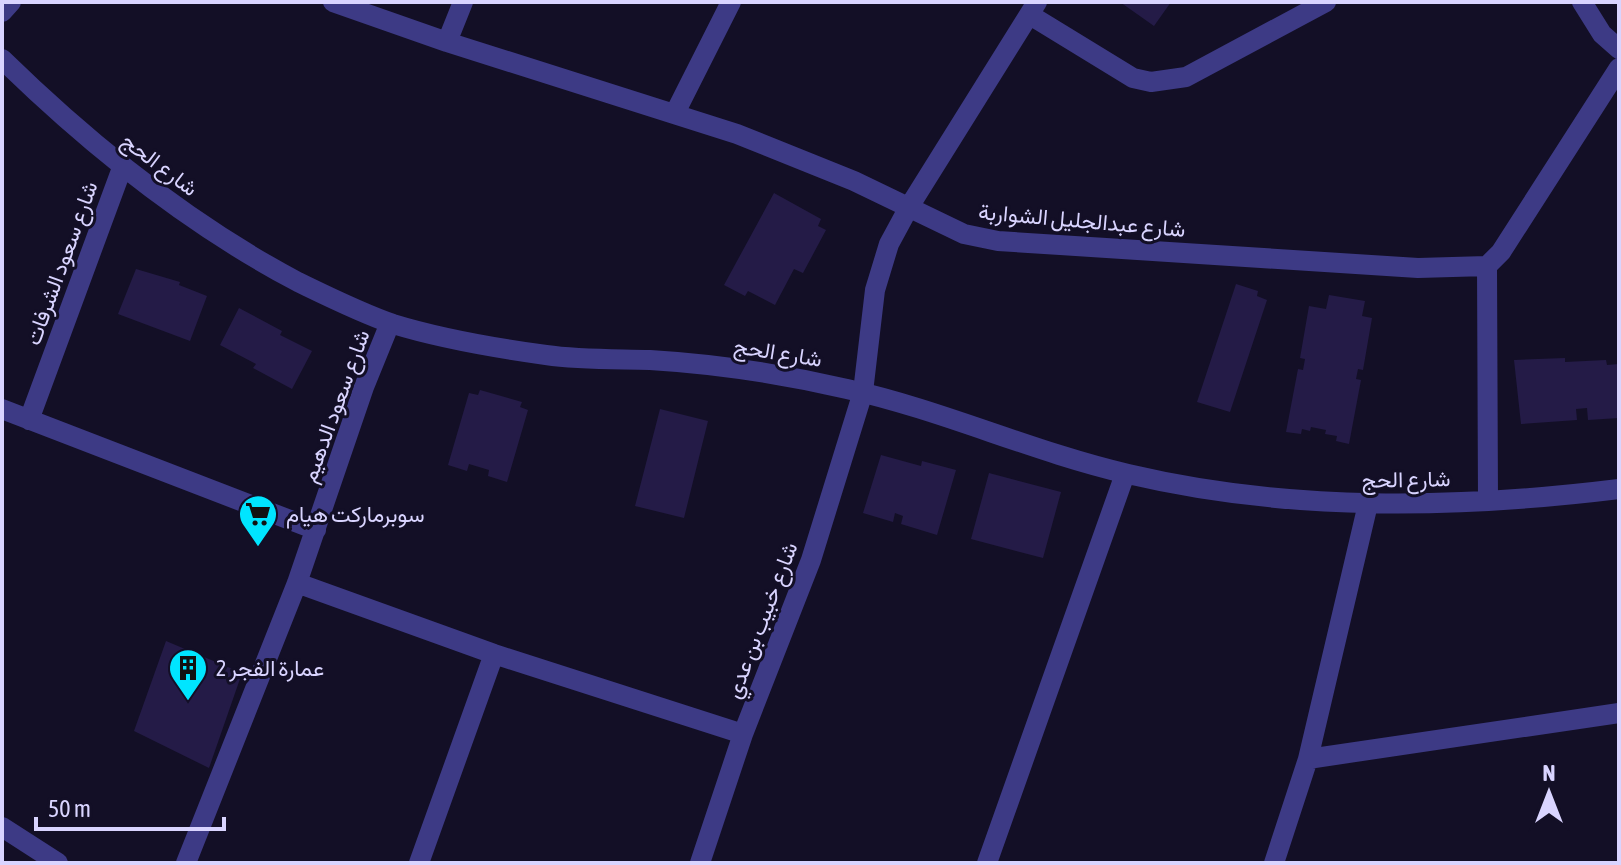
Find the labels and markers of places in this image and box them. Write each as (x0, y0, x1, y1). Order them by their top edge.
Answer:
supermarket icon: سوبرماركت هيام (237, 493, 279, 548)
place label: سوبرماركت هيام (286, 501, 425, 529)
building icon: عمارة الفجر 2 (167, 647, 209, 702)
place label: عمارة الفجر 2 (216, 655, 324, 682)

